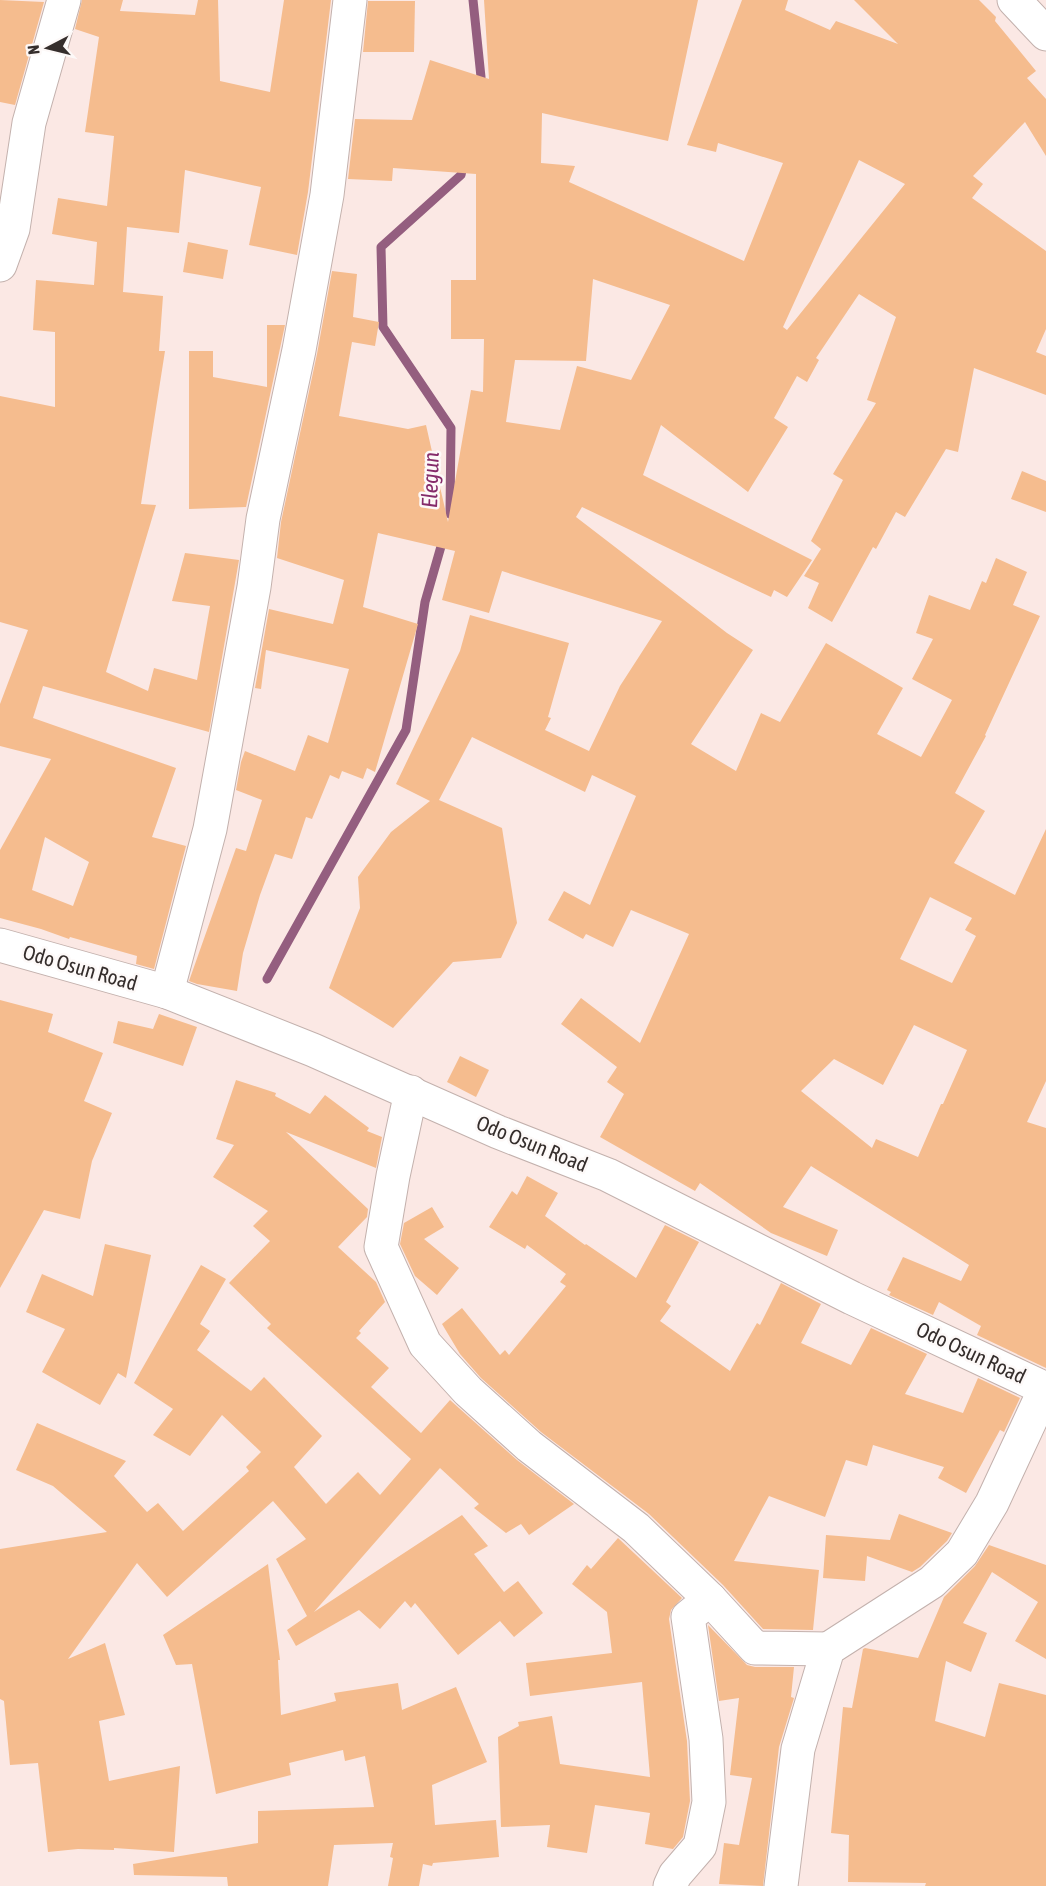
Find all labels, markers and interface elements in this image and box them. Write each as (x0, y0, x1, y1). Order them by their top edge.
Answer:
north arrow (18, 18, 78, 78)
text: N (24, 44, 43, 56)
water label: Elegun (416, 451, 444, 508)
street label: Odo Osun Road (20, 939, 140, 995)
street label: Odo Osun Road (473, 1110, 592, 1176)
street label: Odo Osun Road (913, 1316, 1030, 1388)

